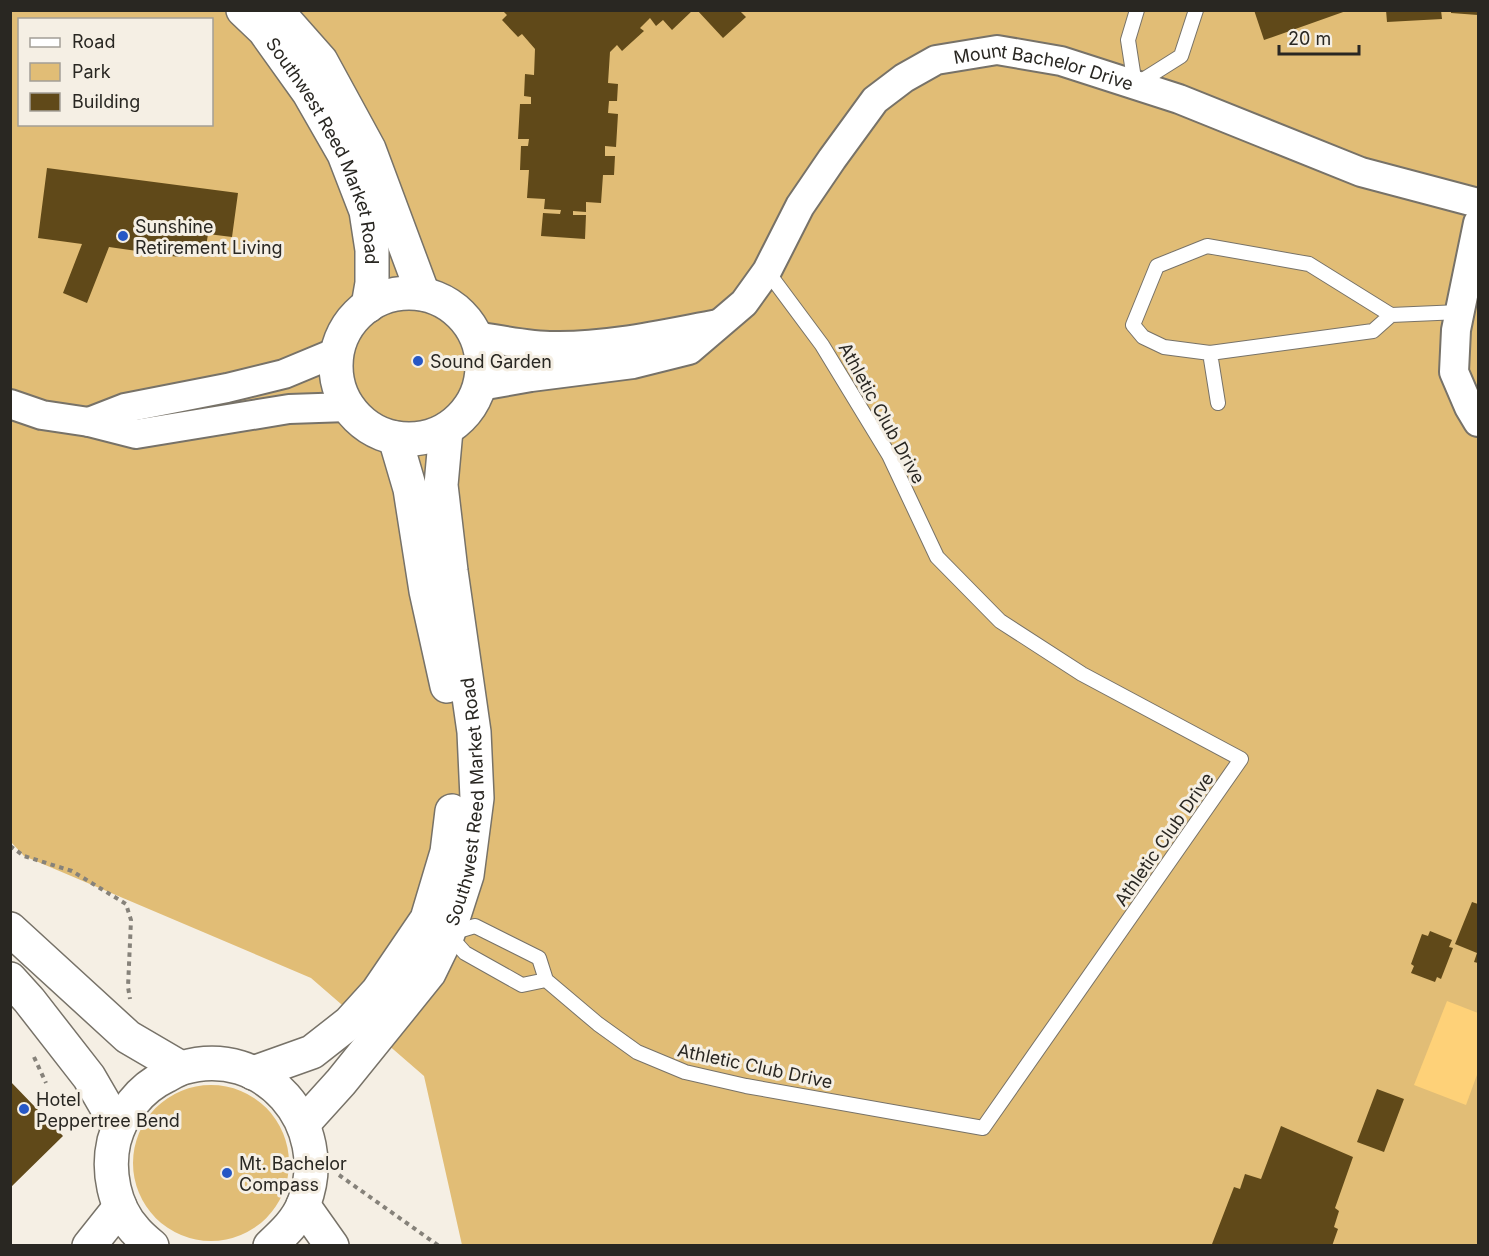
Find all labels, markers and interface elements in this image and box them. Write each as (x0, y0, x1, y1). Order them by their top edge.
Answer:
legend (18, 18, 213, 126)
scale bar (1279, 18, 1358, 56)
text: 20 m (1288, 28, 1331, 49)
text: Road (72, 31, 115, 52)
street label: Southwest Reed Market Road (262, 33, 383, 264)
street label: Mount Bachelor Drive (952, 39, 1136, 94)
text: Park (72, 61, 111, 82)
text: Building (72, 91, 140, 112)
place label: Sunshine Retirement Living (135, 216, 283, 258)
marker: Sunshine Retirement Living (116, 229, 130, 243)
street label: Athletic Club Drive (835, 339, 929, 487)
place label: Sound Garden (430, 351, 552, 372)
marker: Sound Garden (411, 354, 425, 368)
street label: Southwest Reed Market Road (441, 676, 488, 928)
street label: Athletic Club Drive (1110, 768, 1218, 910)
street label: Athletic Club Drive (676, 1039, 834, 1093)
place label: Hotel Peppertree Bend (36, 1089, 180, 1131)
marker: Hotel Peppertree Bend (17, 1102, 31, 1116)
place label: Mt. Bachelor Compass (239, 1153, 347, 1195)
marker: Mt. Bachelor Compass (220, 1166, 234, 1180)

